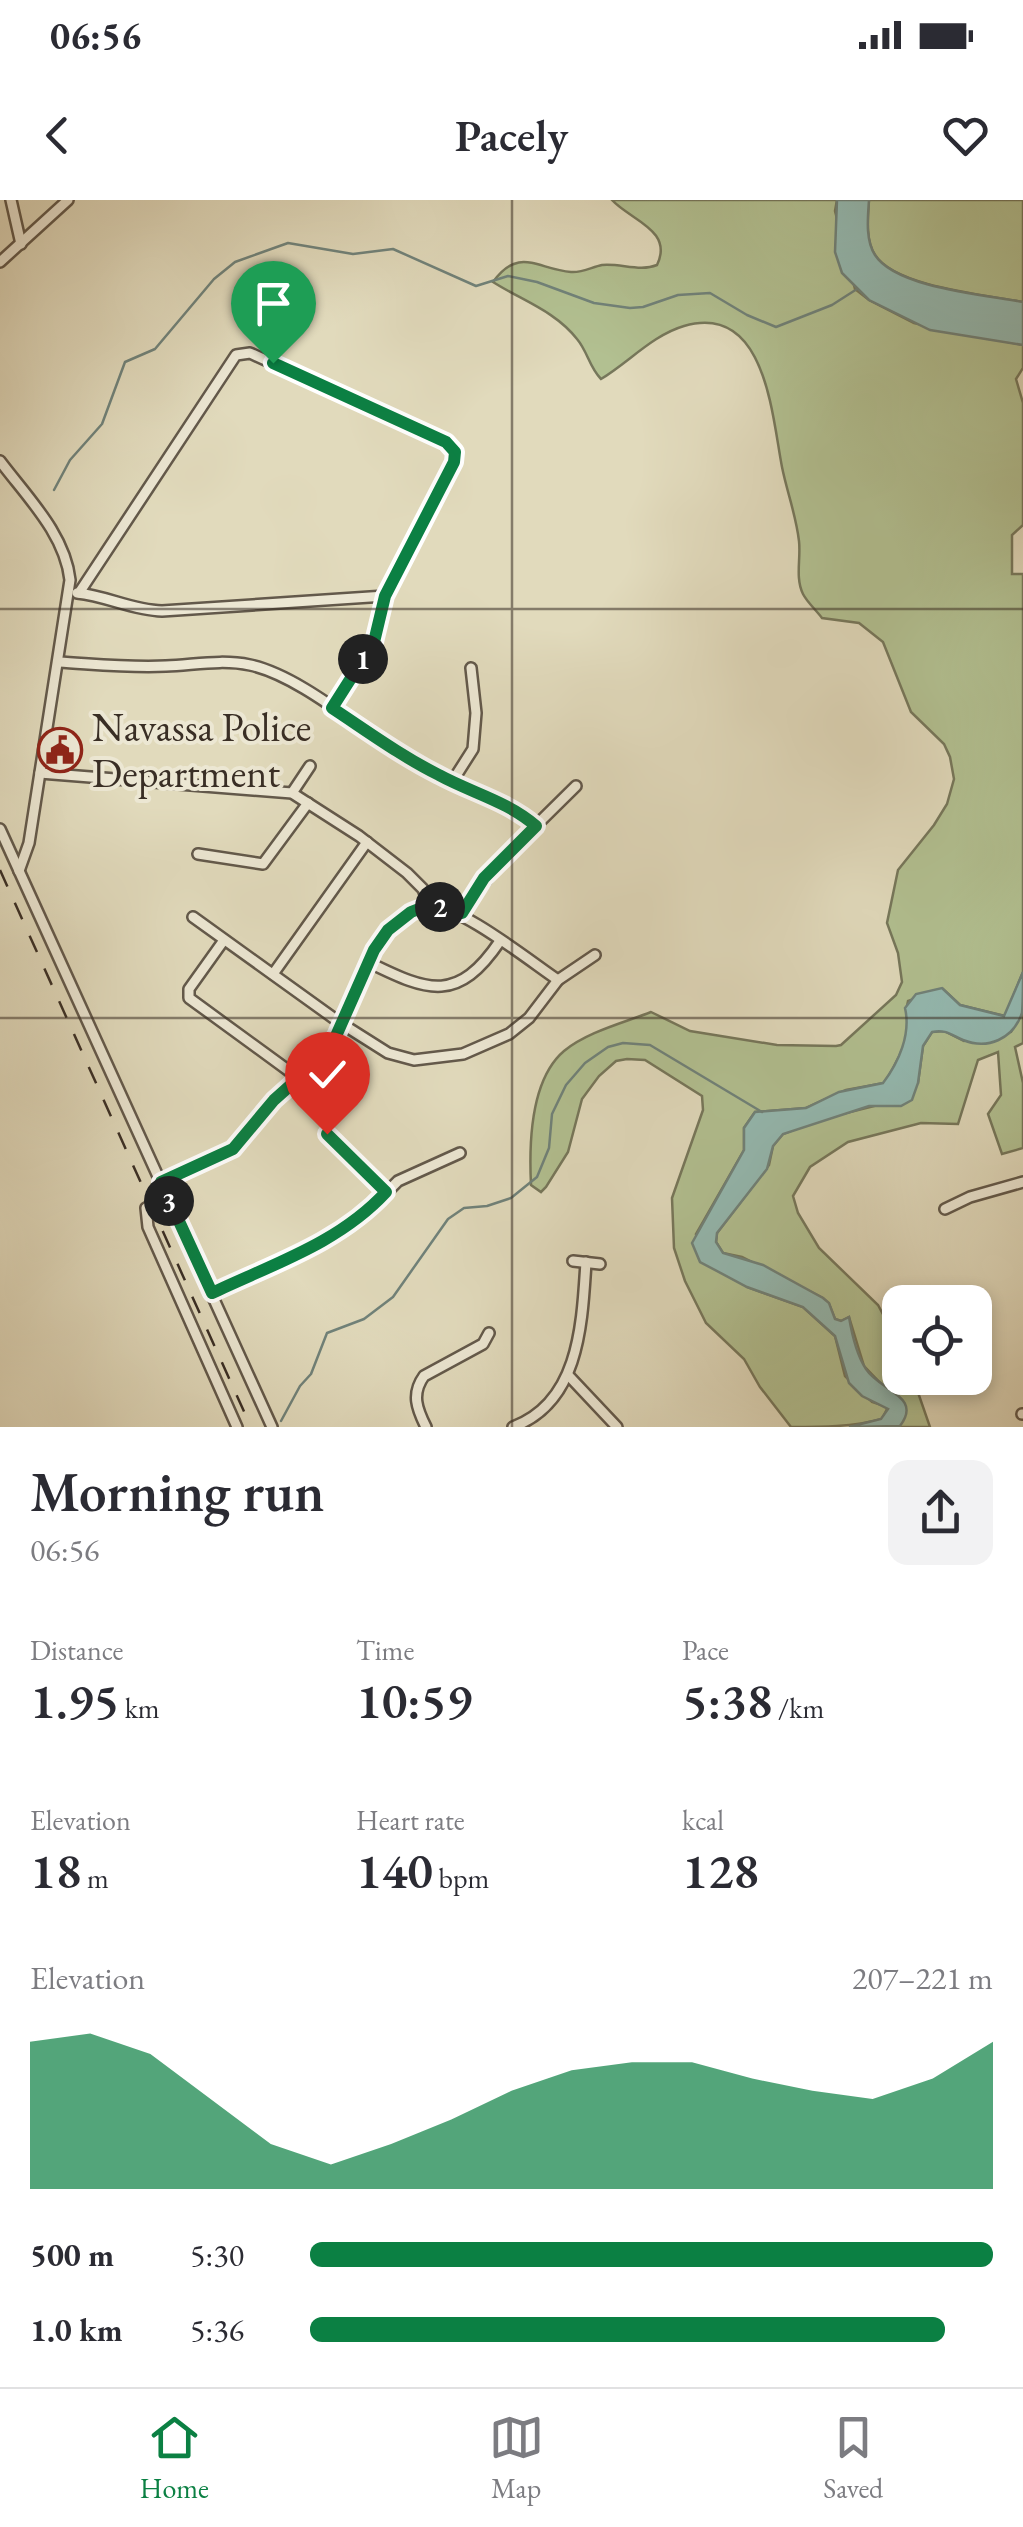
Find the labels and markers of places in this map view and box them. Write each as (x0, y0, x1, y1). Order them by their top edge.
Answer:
pin (231, 261, 316, 364)
pin: 1 (338, 634, 388, 684)
place label: Navassa Police Department (92, 701, 311, 799)
public building icon: Navassa Police Department (37, 727, 83, 773)
pin: 2 (415, 882, 465, 932)
pin (285, 1032, 370, 1135)
pin: 3 (144, 1176, 194, 1226)

